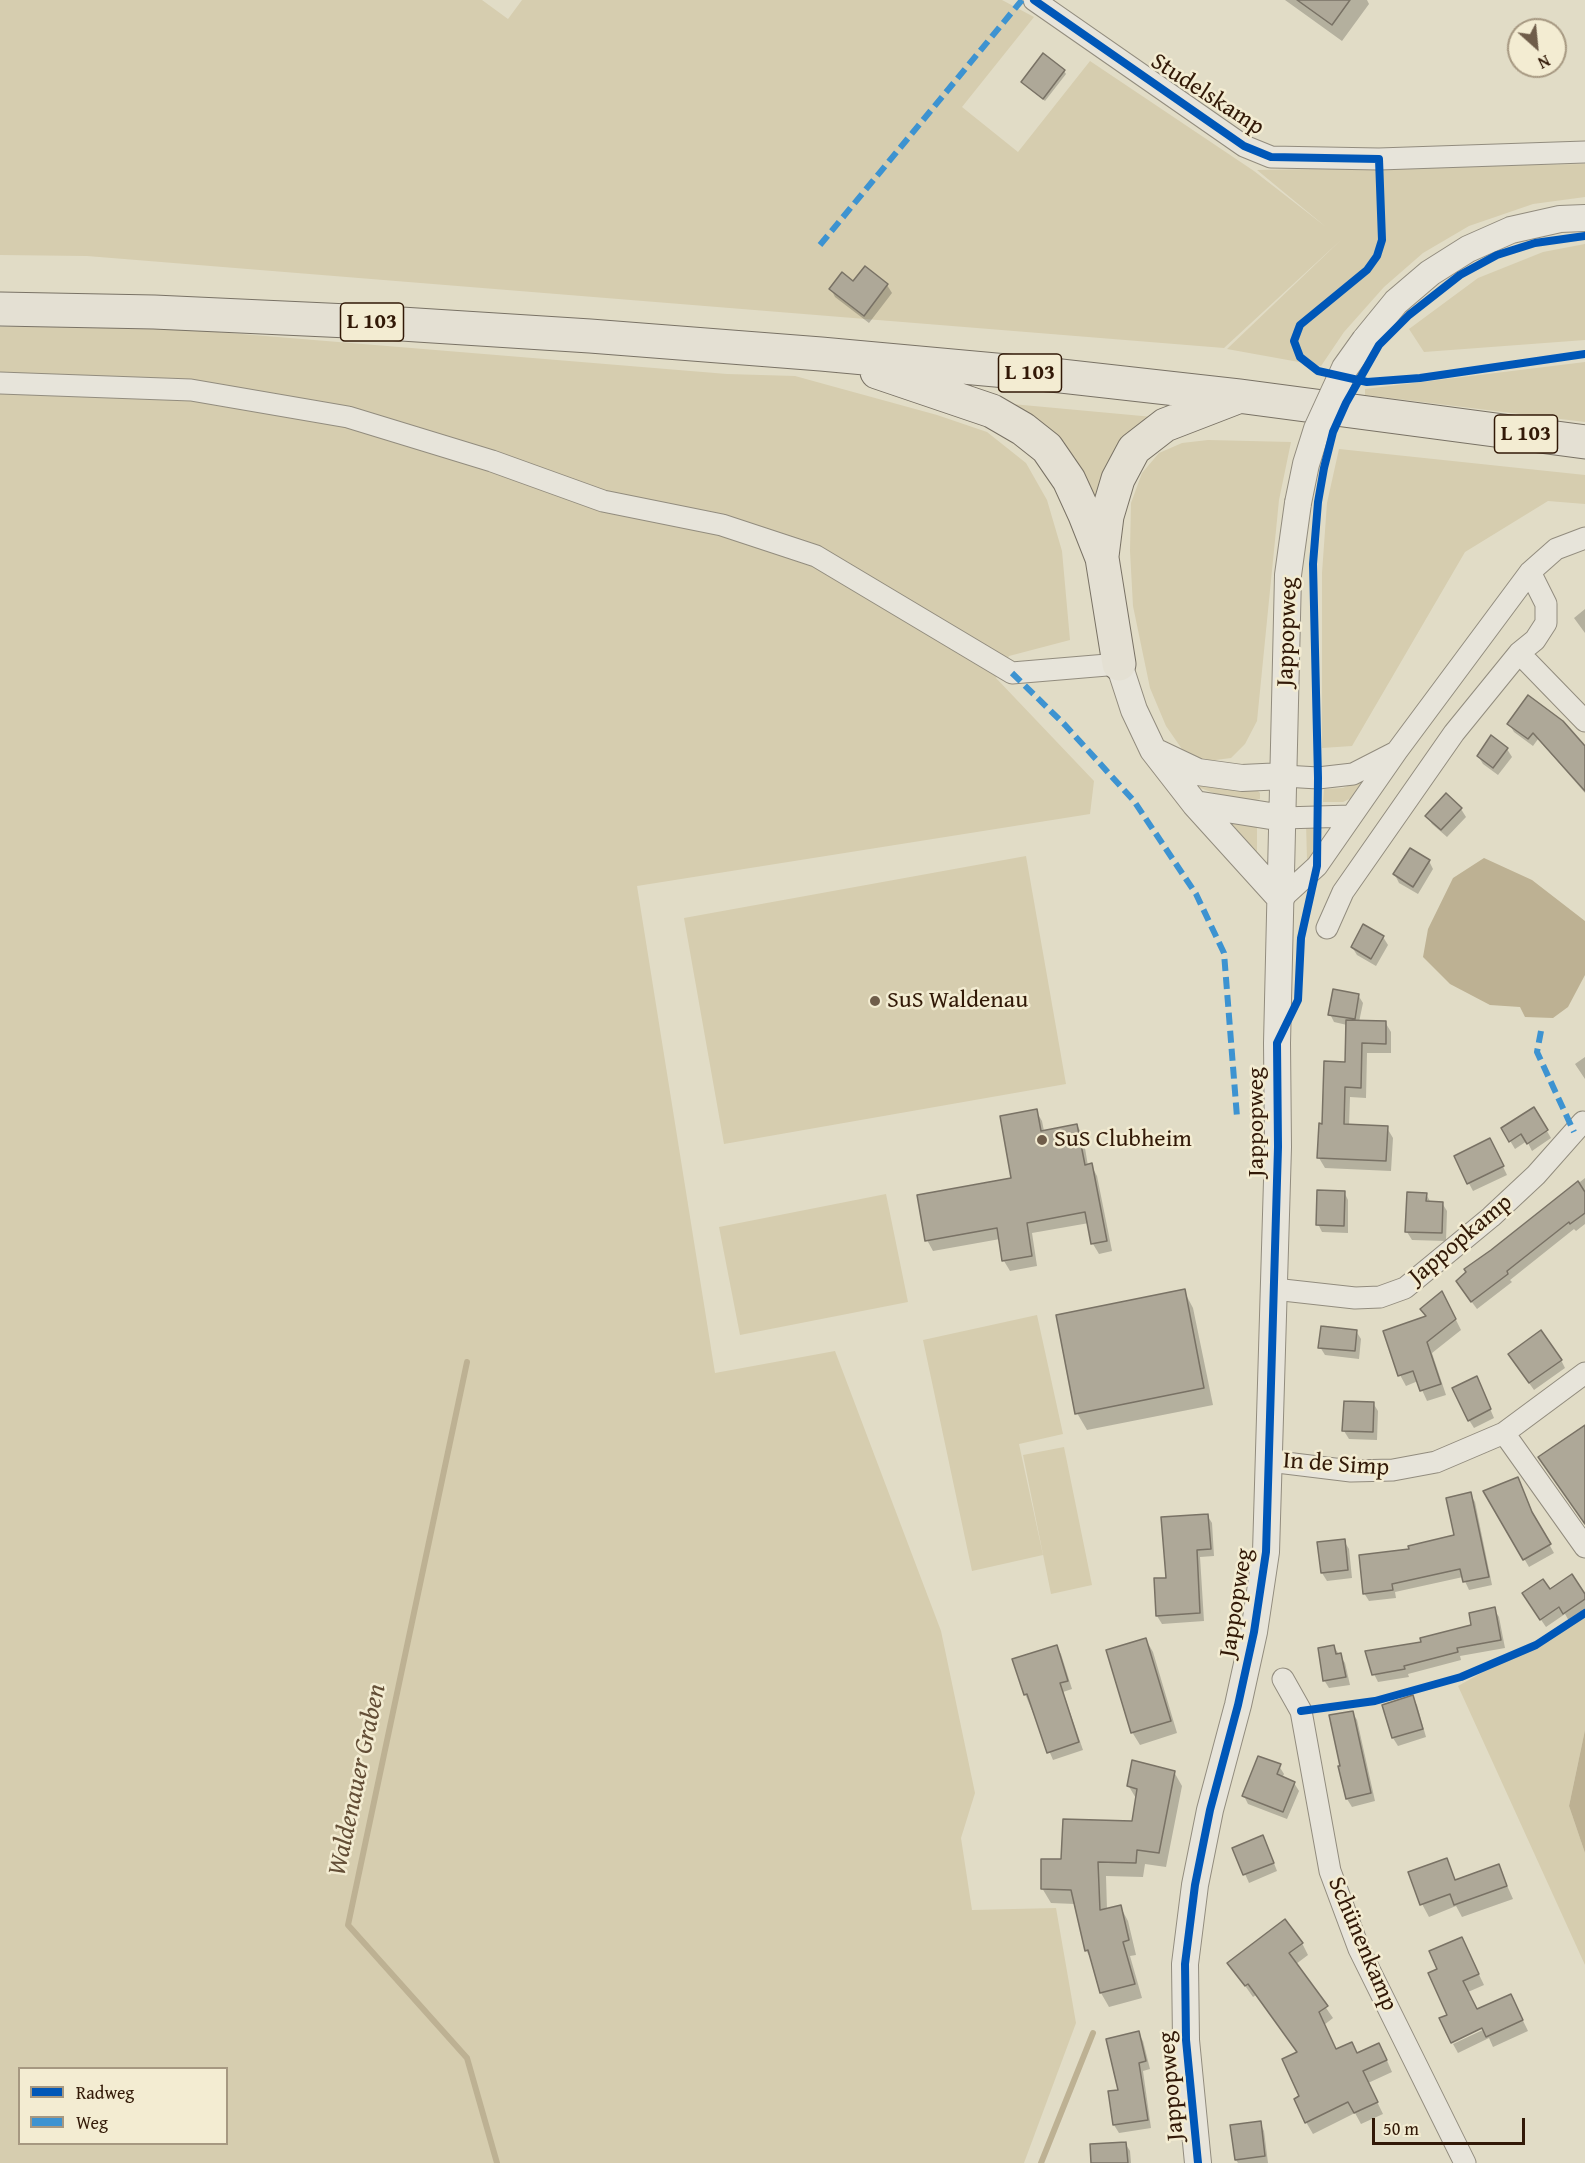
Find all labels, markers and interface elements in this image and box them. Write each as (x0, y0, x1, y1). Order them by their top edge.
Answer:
north arrow (1507, 18, 1567, 78)
street label: Studelskamp (1145, 48, 1269, 142)
text: N (1534, 49, 1554, 75)
road number: L 103 (340, 303, 404, 341)
road number: L 103 (998, 354, 1062, 392)
road number: L 103 (1494, 415, 1558, 453)
street label: Jappopweg (1272, 577, 1304, 687)
place label: SuS Waldenau (887, 987, 1028, 1015)
marker: SuS Waldenau (868, 994, 882, 1008)
street label: Jappopweg (1243, 1067, 1271, 1177)
place label: SuS Clubheim (1054, 1126, 1192, 1154)
marker: SuS Clubheim (1035, 1133, 1049, 1147)
street label: Jappopkamp (1403, 1188, 1519, 1292)
street label: In de Simp (1282, 1447, 1390, 1483)
street label: Jappopweg (1214, 1547, 1260, 1659)
water label: Waldenauer Graben (322, 1681, 394, 1879)
street label: Schünenkamp (1321, 1873, 1403, 2015)
street label: Jappopweg (1153, 2030, 1191, 2142)
legend (18, 2067, 228, 2145)
text: Radweg (76, 2079, 134, 2106)
scale bar (1375, 2106, 1528, 2144)
text: Weg (76, 2109, 108, 2136)
text: 50 m (1383, 2115, 1419, 2142)

